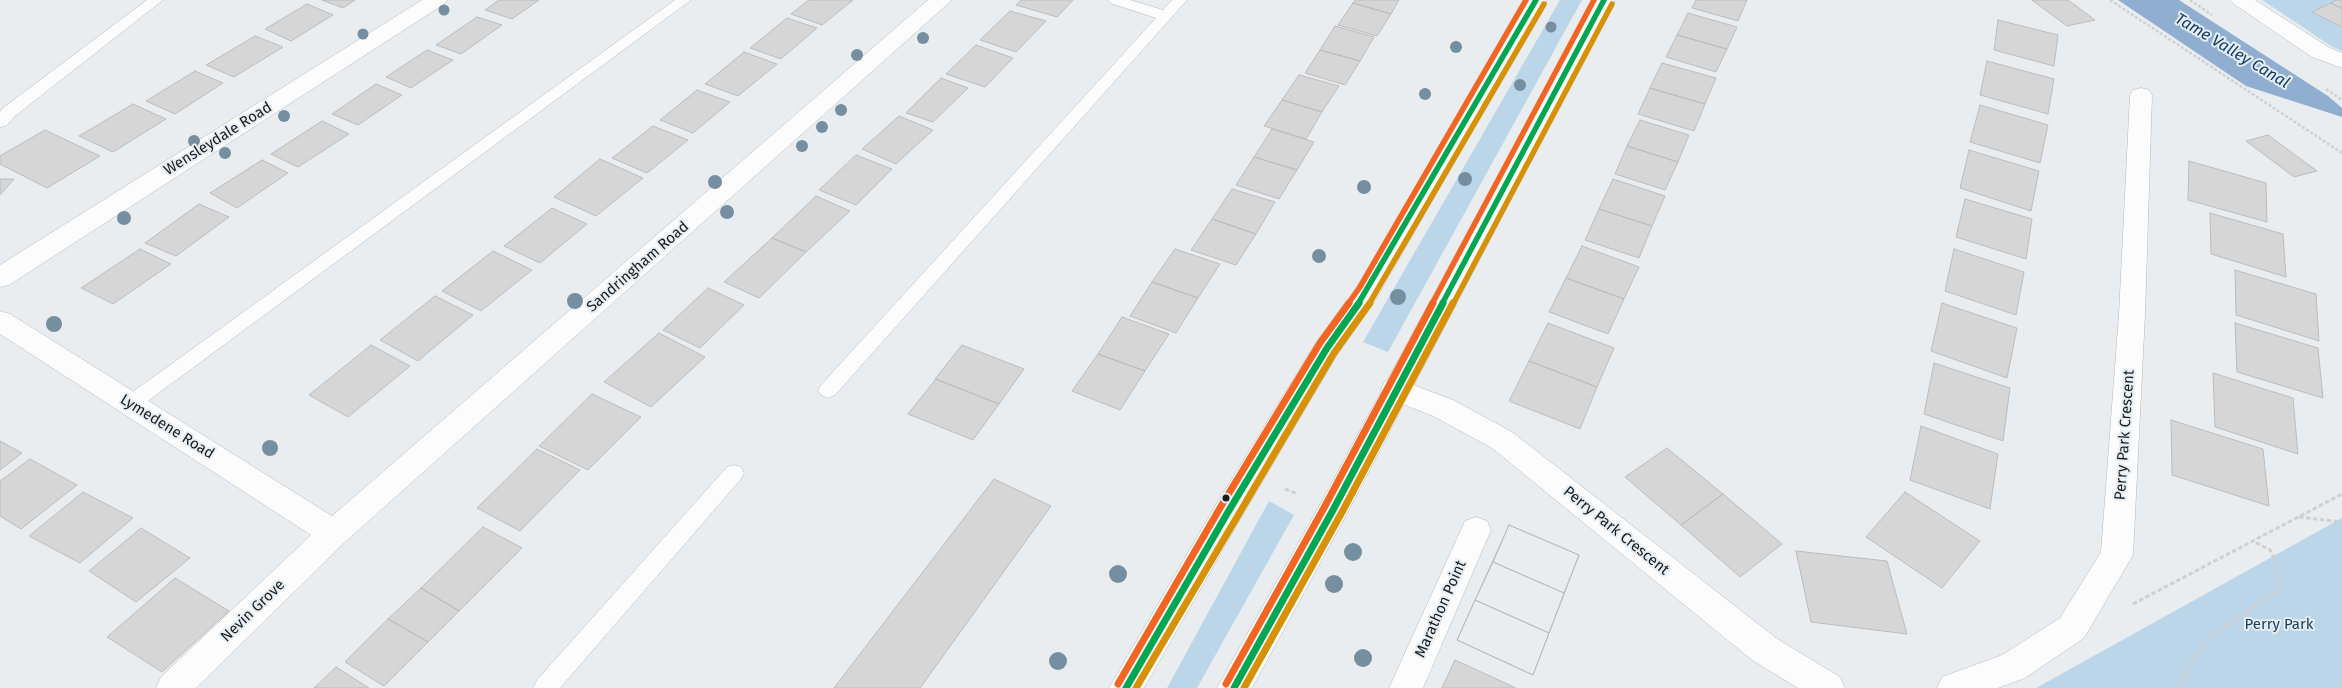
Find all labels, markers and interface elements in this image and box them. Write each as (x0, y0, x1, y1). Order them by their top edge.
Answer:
water label: Tame Valley Canal (2171, 9, 2293, 93)
street label: Wensleydale Road (161, 99, 275, 179)
street label: Sandringham Road (583, 218, 693, 316)
street label: Perry Park Crescent (2111, 369, 2139, 501)
street label: Lymedene Road (117, 391, 217, 463)
street label: Perry Park Crescent (1560, 483, 1672, 579)
unlabelled marker (1221, 493, 1231, 503)
street label: Marathon Point (1412, 558, 1470, 660)
street label: Nevin Grove (217, 576, 289, 646)
park label: Perry Park (2245, 616, 2313, 634)

